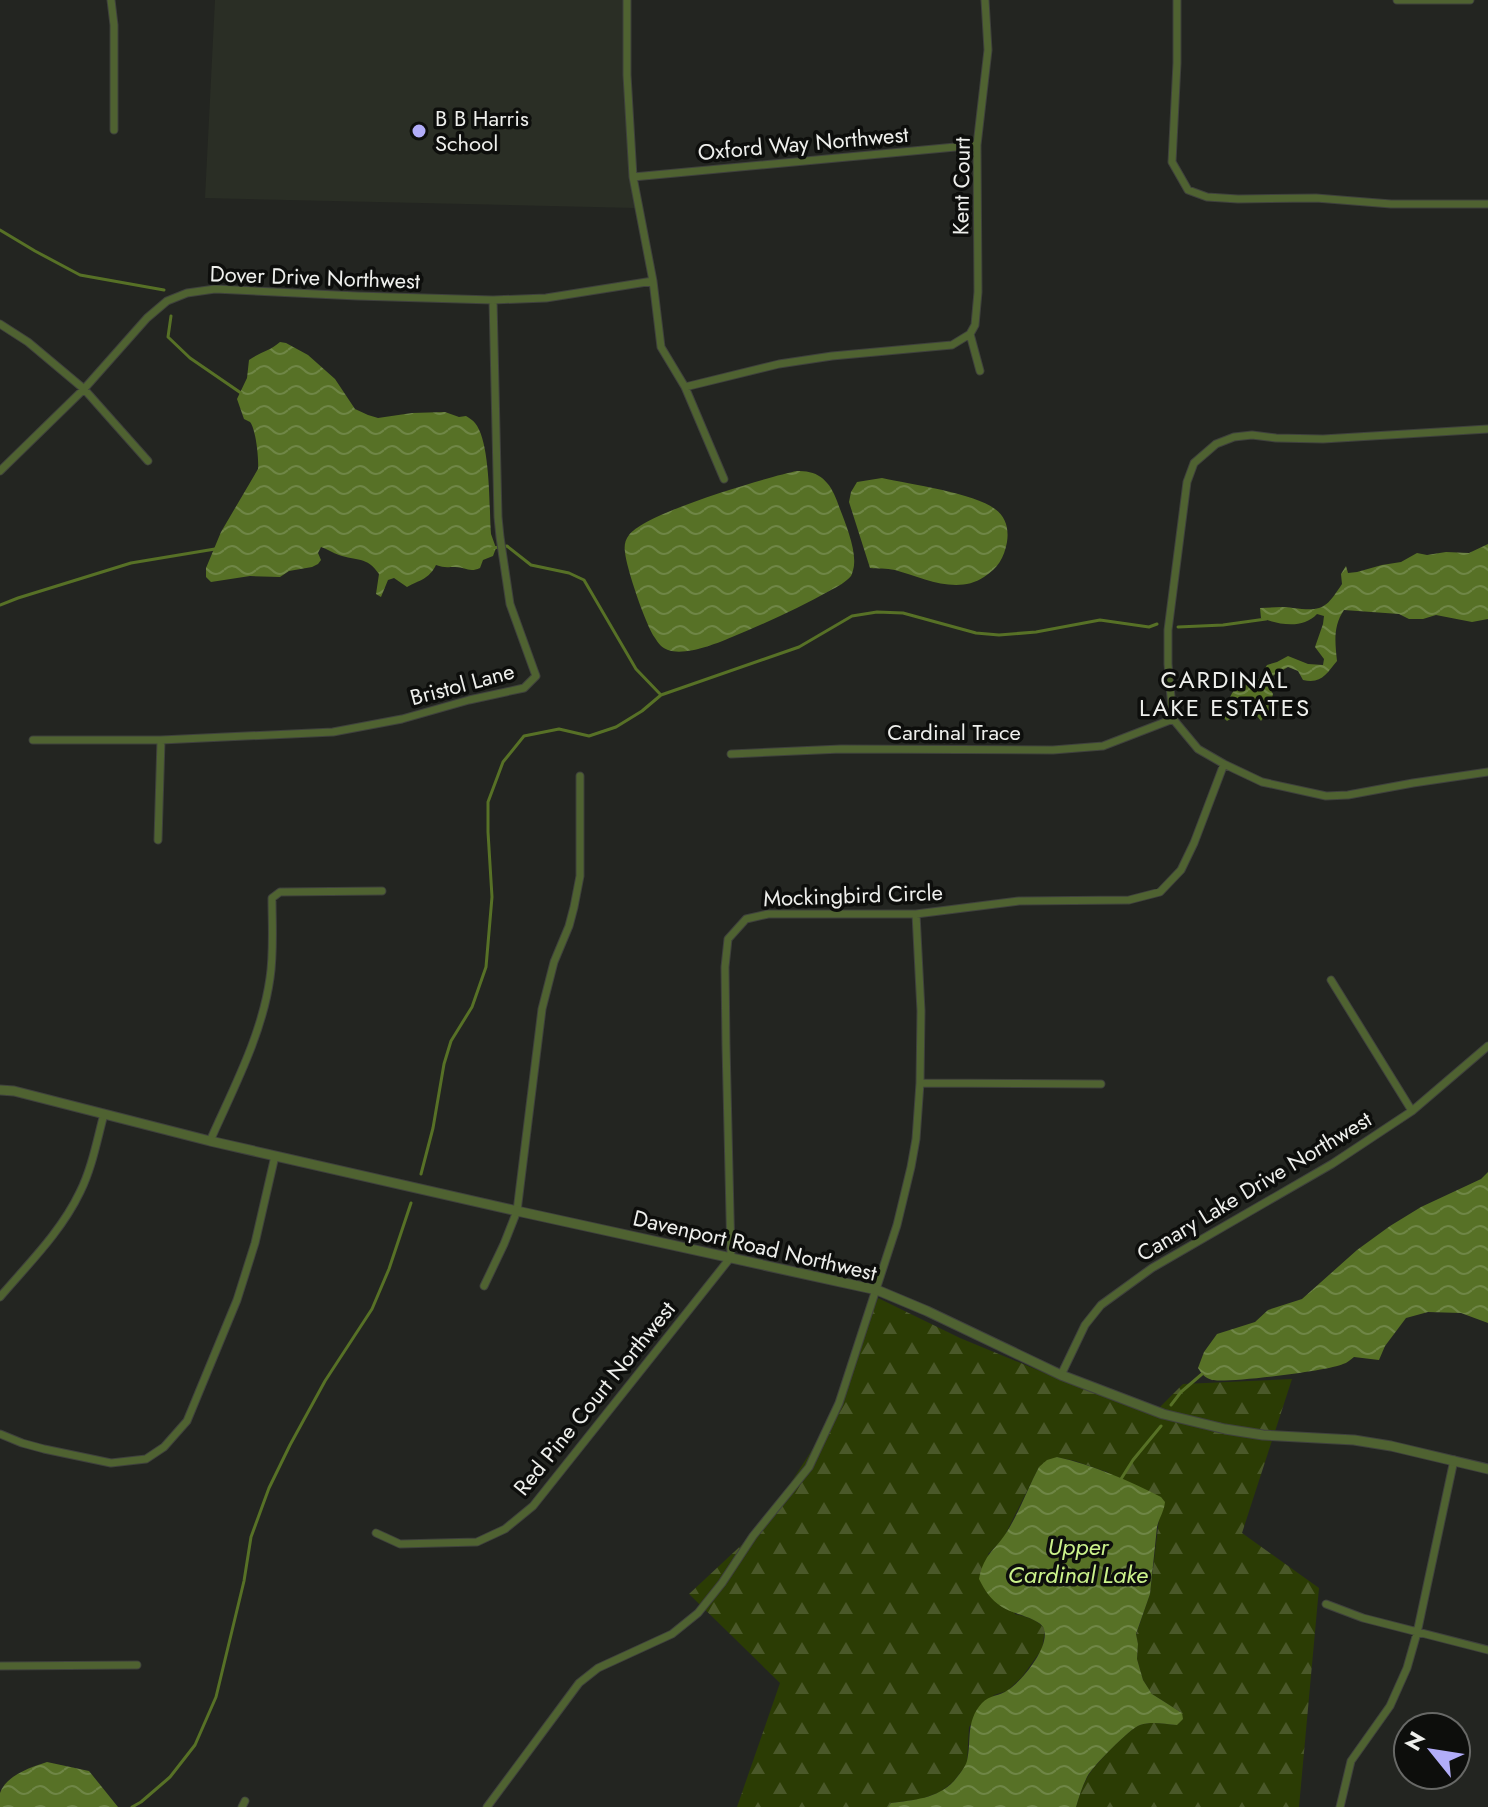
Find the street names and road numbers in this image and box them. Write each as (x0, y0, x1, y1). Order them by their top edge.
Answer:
street label: Oxford Way Northwest (696, 118, 910, 168)
street label: Kent Court (944, 136, 978, 235)
street label: Dover Drive Northwest (209, 257, 421, 297)
street label: Bristol Lane (406, 655, 518, 713)
street label: Cardinal Trace (887, 716, 1021, 748)
street label: Mockingbird Circle (763, 876, 943, 914)
street label: Canary Lake Drive Northwest (1130, 1103, 1378, 1269)
street label: Davenport Road Northwest (630, 1201, 881, 1289)
street label: Red Pine Court Northwest (506, 1294, 683, 1502)

